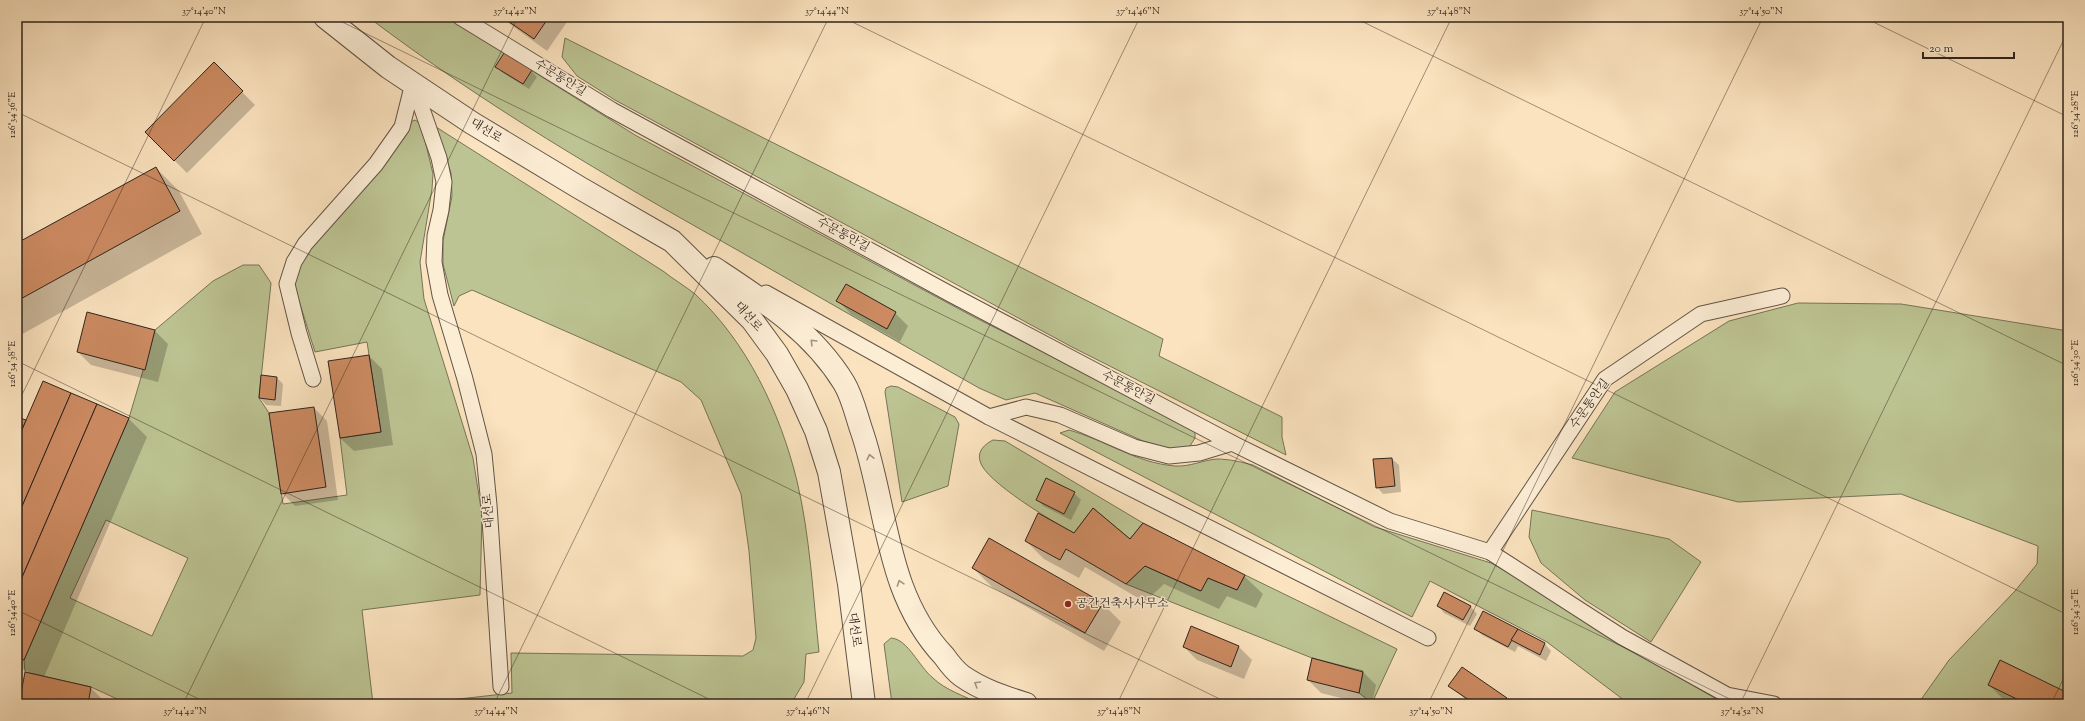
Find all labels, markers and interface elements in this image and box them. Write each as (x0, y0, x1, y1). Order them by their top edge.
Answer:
text: 37°14'40"N (182, 4, 226, 19)
text: 37°14'42"N (493, 4, 537, 19)
text: 37°14'44"N (805, 4, 849, 19)
text: 37°14'46"N (1116, 4, 1160, 19)
text: 37°14'48"N (1427, 4, 1471, 19)
text: 37°14'50"N (1739, 4, 1783, 19)
scale bar (1923, 34, 2014, 60)
text: 20 m (1929, 40, 1954, 58)
street label: 수문통안길 (531, 55, 589, 101)
text: 126°34'28"E (2068, 90, 2083, 138)
text: 126°34'36"E (5, 92, 20, 138)
street label: 대선로 (466, 114, 506, 148)
street label: 수문통안길 (813, 213, 873, 257)
street label: 대선로 (730, 298, 766, 336)
one-way arrow (810, 339, 818, 347)
text: 126°34'30"E (2068, 340, 2083, 386)
text: 126°34'38"E (5, 341, 20, 387)
street label: 수문통안길 (1098, 366, 1158, 410)
street label: 수문통안길 (1566, 375, 1614, 433)
one-way arrow (866, 453, 875, 460)
street label: 대선로 (478, 492, 499, 529)
one-way arrow (897, 579, 905, 586)
text: 126°34'32"E (2068, 589, 2083, 635)
text: 126°34'40"E (5, 590, 20, 636)
place label: 공간건축사사무소 (1076, 595, 1169, 613)
marker: 공간건축사사무소 (1063, 599, 1073, 609)
street label: 대선로 (843, 612, 865, 649)
one-way arrow (974, 682, 981, 689)
text: 37°14'42"N (163, 704, 207, 719)
text: 37°14'44"N (474, 704, 518, 719)
text: 37°14'46"N (786, 704, 830, 719)
text: 37°14'48"N (1097, 704, 1141, 719)
text: 37°14'50"N (1409, 704, 1453, 719)
text: 37°14'52"N (1721, 704, 1763, 719)

